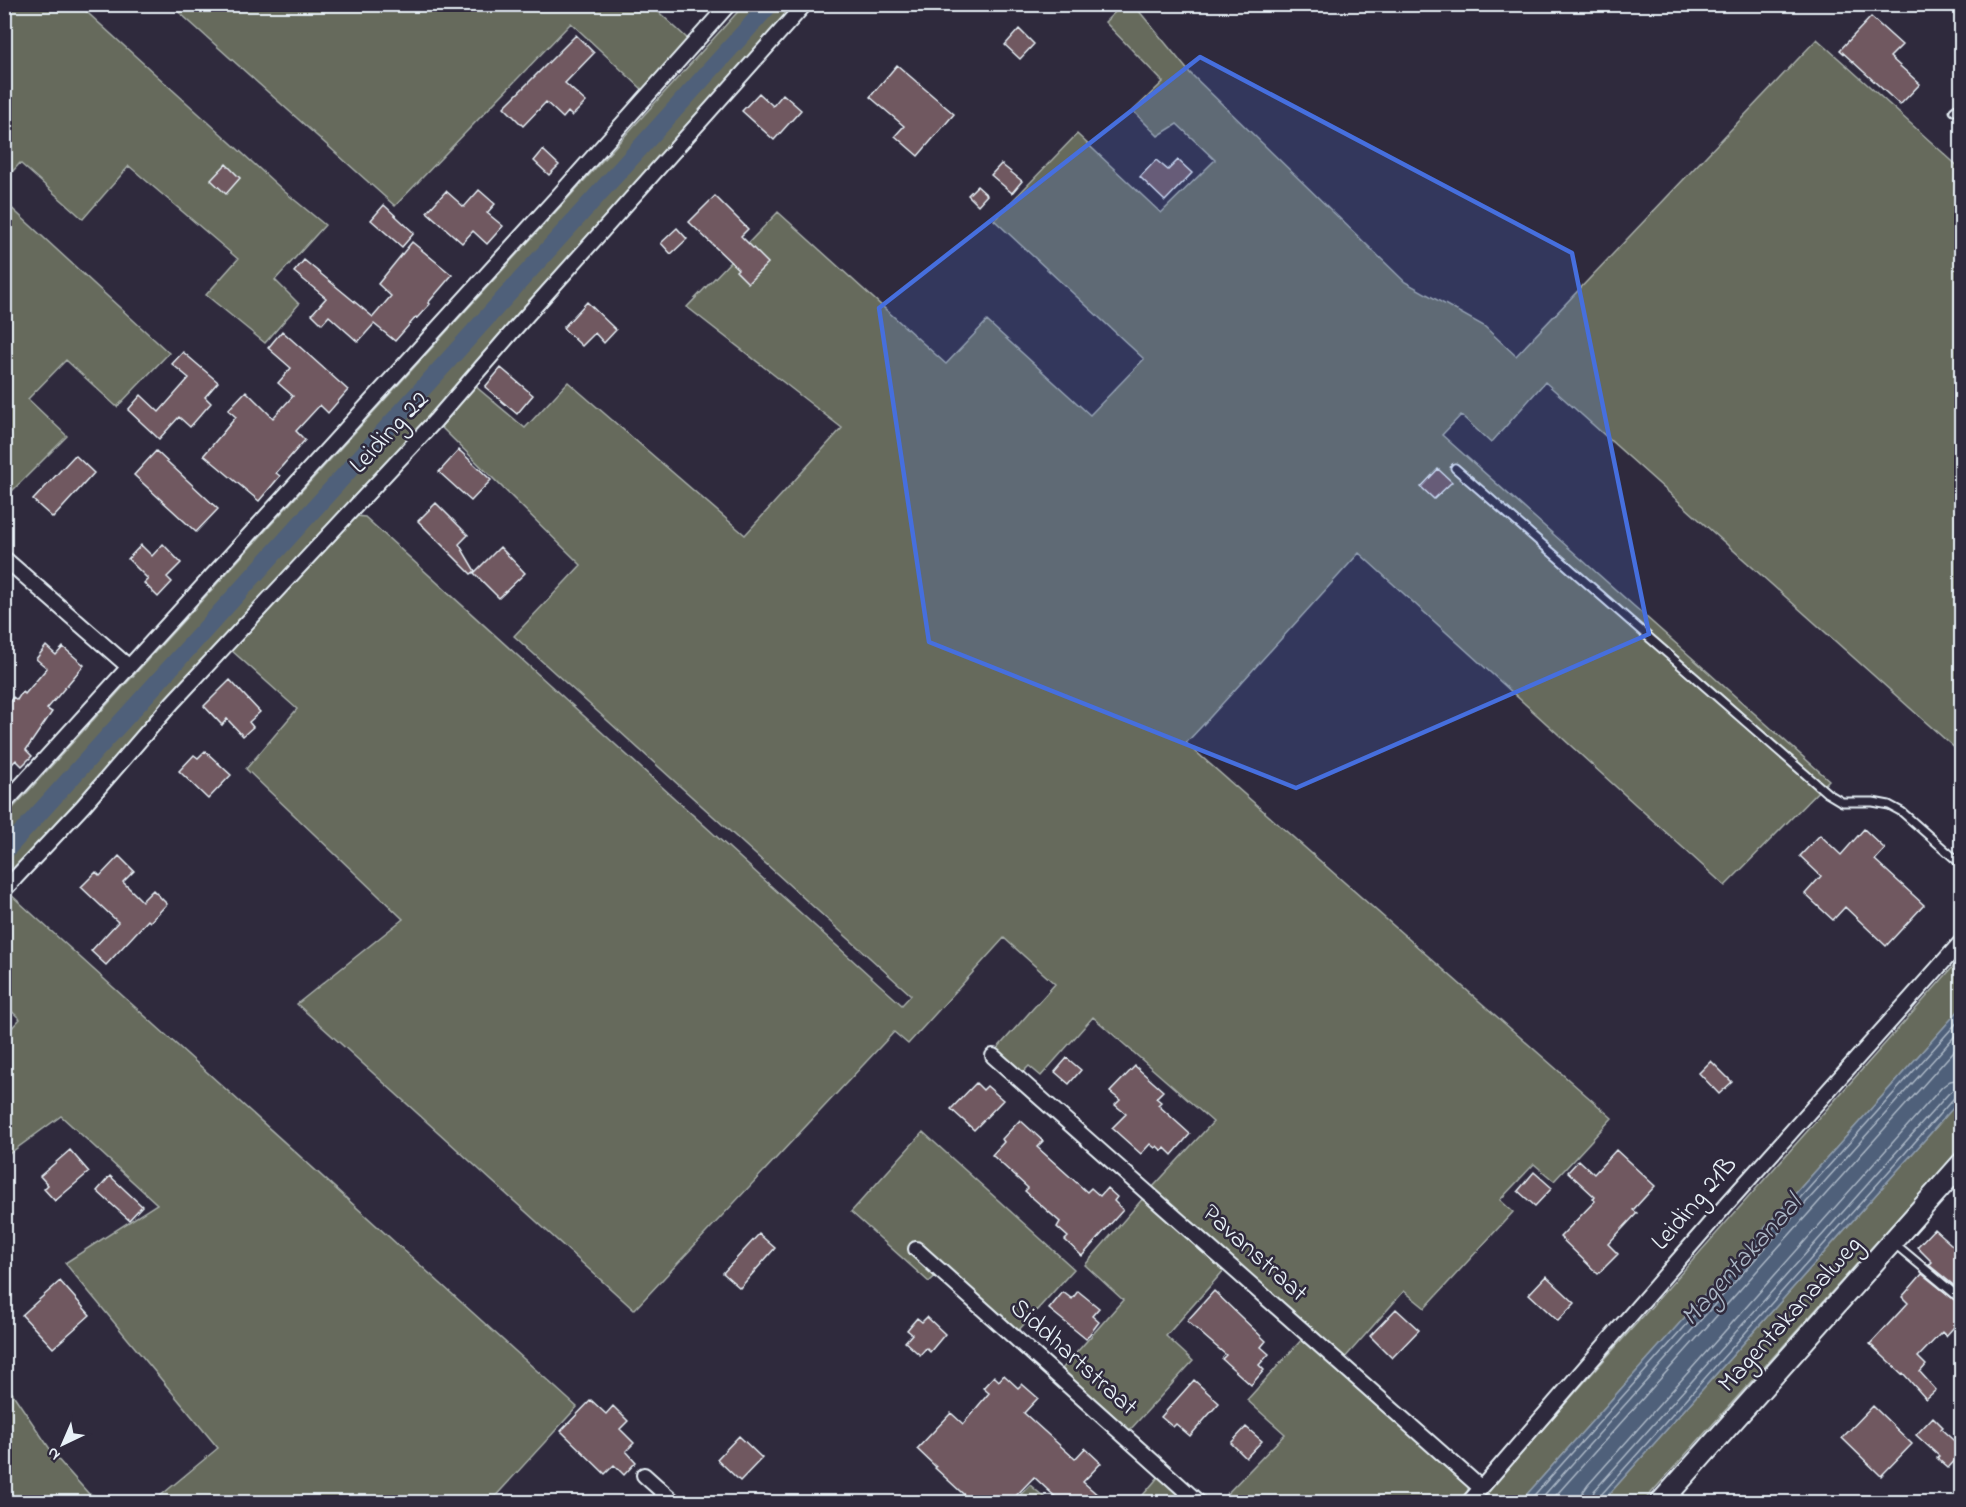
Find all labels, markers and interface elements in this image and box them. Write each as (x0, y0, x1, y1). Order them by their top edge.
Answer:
street label: Leiding 22 (341, 383, 439, 483)
street label: Leiding 21B (1643, 1148, 1747, 1260)
water label: Magentakanaal (1672, 1184, 1815, 1336)
street label: Pavanstraat (1193, 1196, 1316, 1312)
street label: Magentakanaalweg (1710, 1228, 1872, 1402)
street label: Siddhartstraat (1001, 1290, 1146, 1426)
north arrow (33, 1414, 93, 1474)
text: N (42, 1441, 66, 1466)

